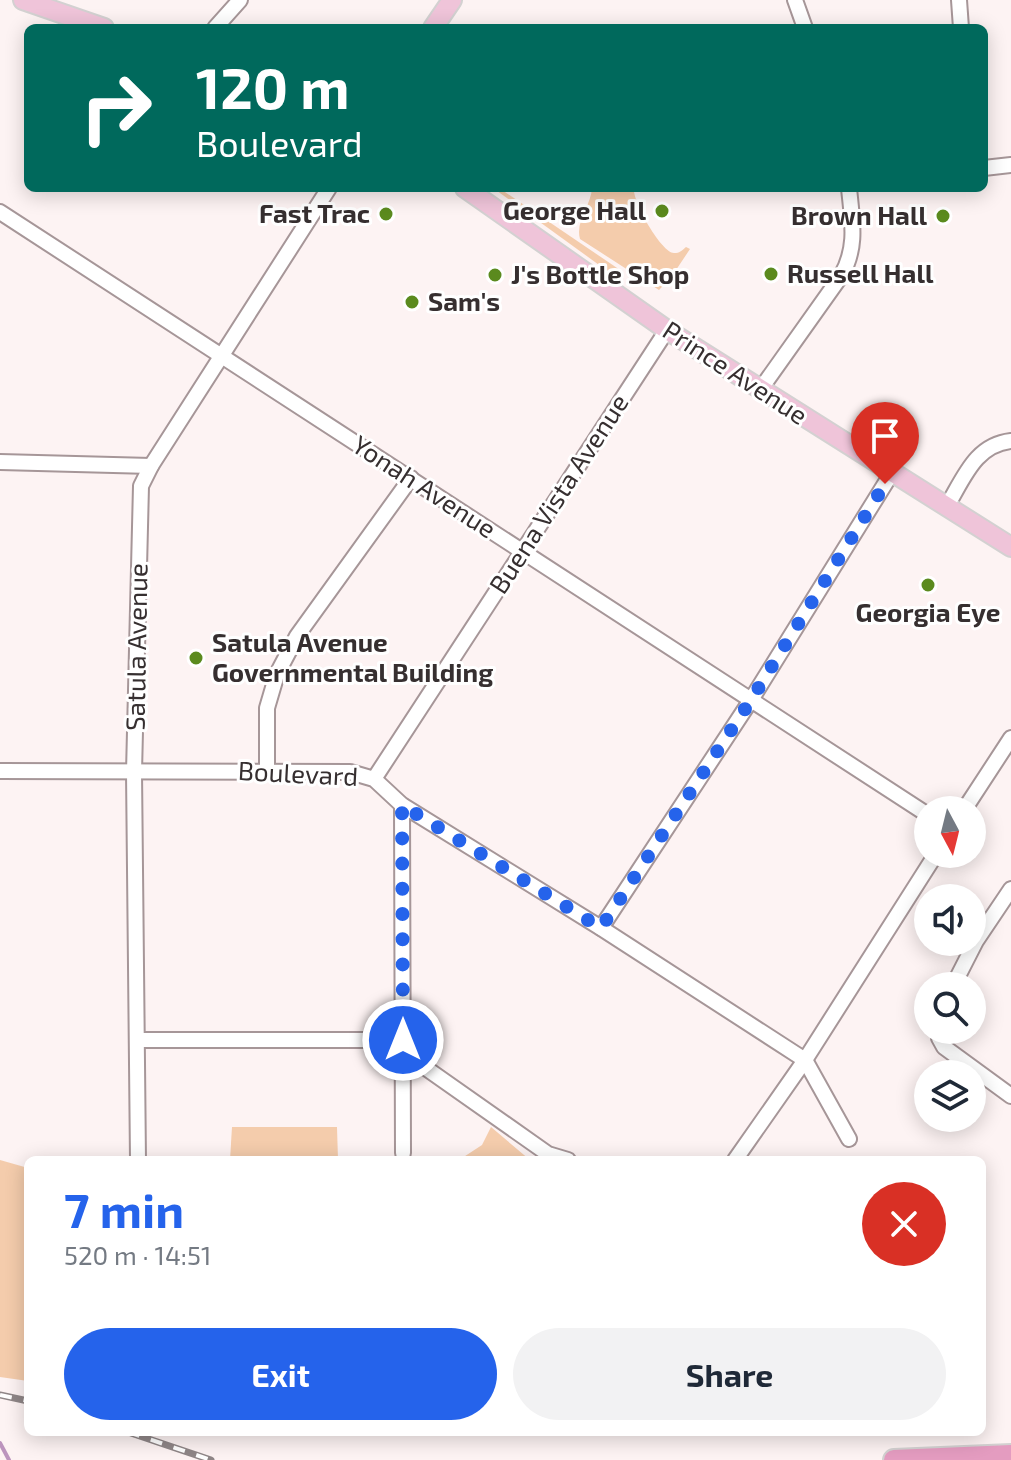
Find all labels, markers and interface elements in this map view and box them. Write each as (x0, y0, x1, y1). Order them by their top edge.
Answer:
text: 120 m (196, 53, 350, 120)
icon: right (64, 56, 168, 160)
text: Boulevard (196, 121, 363, 164)
place label: George Hall (503, 194, 646, 225)
place label: Fast Trac (259, 197, 370, 228)
place label: Brown Hall (791, 199, 927, 230)
marker: George Hall (653, 202, 671, 220)
marker: Fast Trac (377, 205, 395, 223)
marker: Brown Hall (934, 207, 952, 225)
place label: Russell Hall (787, 257, 934, 288)
place label: J's Bottle Shop (511, 258, 689, 289)
marker: Russell Hall (762, 265, 780, 283)
marker: J's Bottle Shop (486, 266, 504, 284)
place label: Sam's (428, 285, 500, 316)
marker: Sam's (403, 293, 421, 311)
street label: Prince Avenue (658, 314, 814, 430)
street label: Buena Vista Avenue (482, 388, 634, 599)
pin (851, 402, 919, 484)
icon: arrive (863, 414, 907, 458)
street label: Yonah Avenue (347, 428, 502, 544)
street label: Satula Avenue (119, 563, 152, 731)
marker: Georgia Eye (919, 576, 937, 594)
place label: Georgia Eye (856, 596, 1000, 628)
place label: Satula Avenue Governmental Building (212, 626, 493, 687)
marker: Satula Avenue Governmental Building (187, 649, 205, 667)
street label: Boulevard (237, 754, 359, 791)
north arrow (914, 796, 986, 868)
map controls (914, 796, 986, 1132)
button: sound (914, 884, 986, 956)
button: search (914, 972, 986, 1044)
position arrow (361, 998, 445, 1082)
button: layers (914, 1060, 986, 1132)
text: 7 min (64, 1180, 184, 1238)
button: close (862, 1182, 946, 1266)
text: 520 m · 14:51 (64, 1239, 211, 1270)
button: Exit (64, 1328, 497, 1420)
button: Share (513, 1328, 946, 1420)

